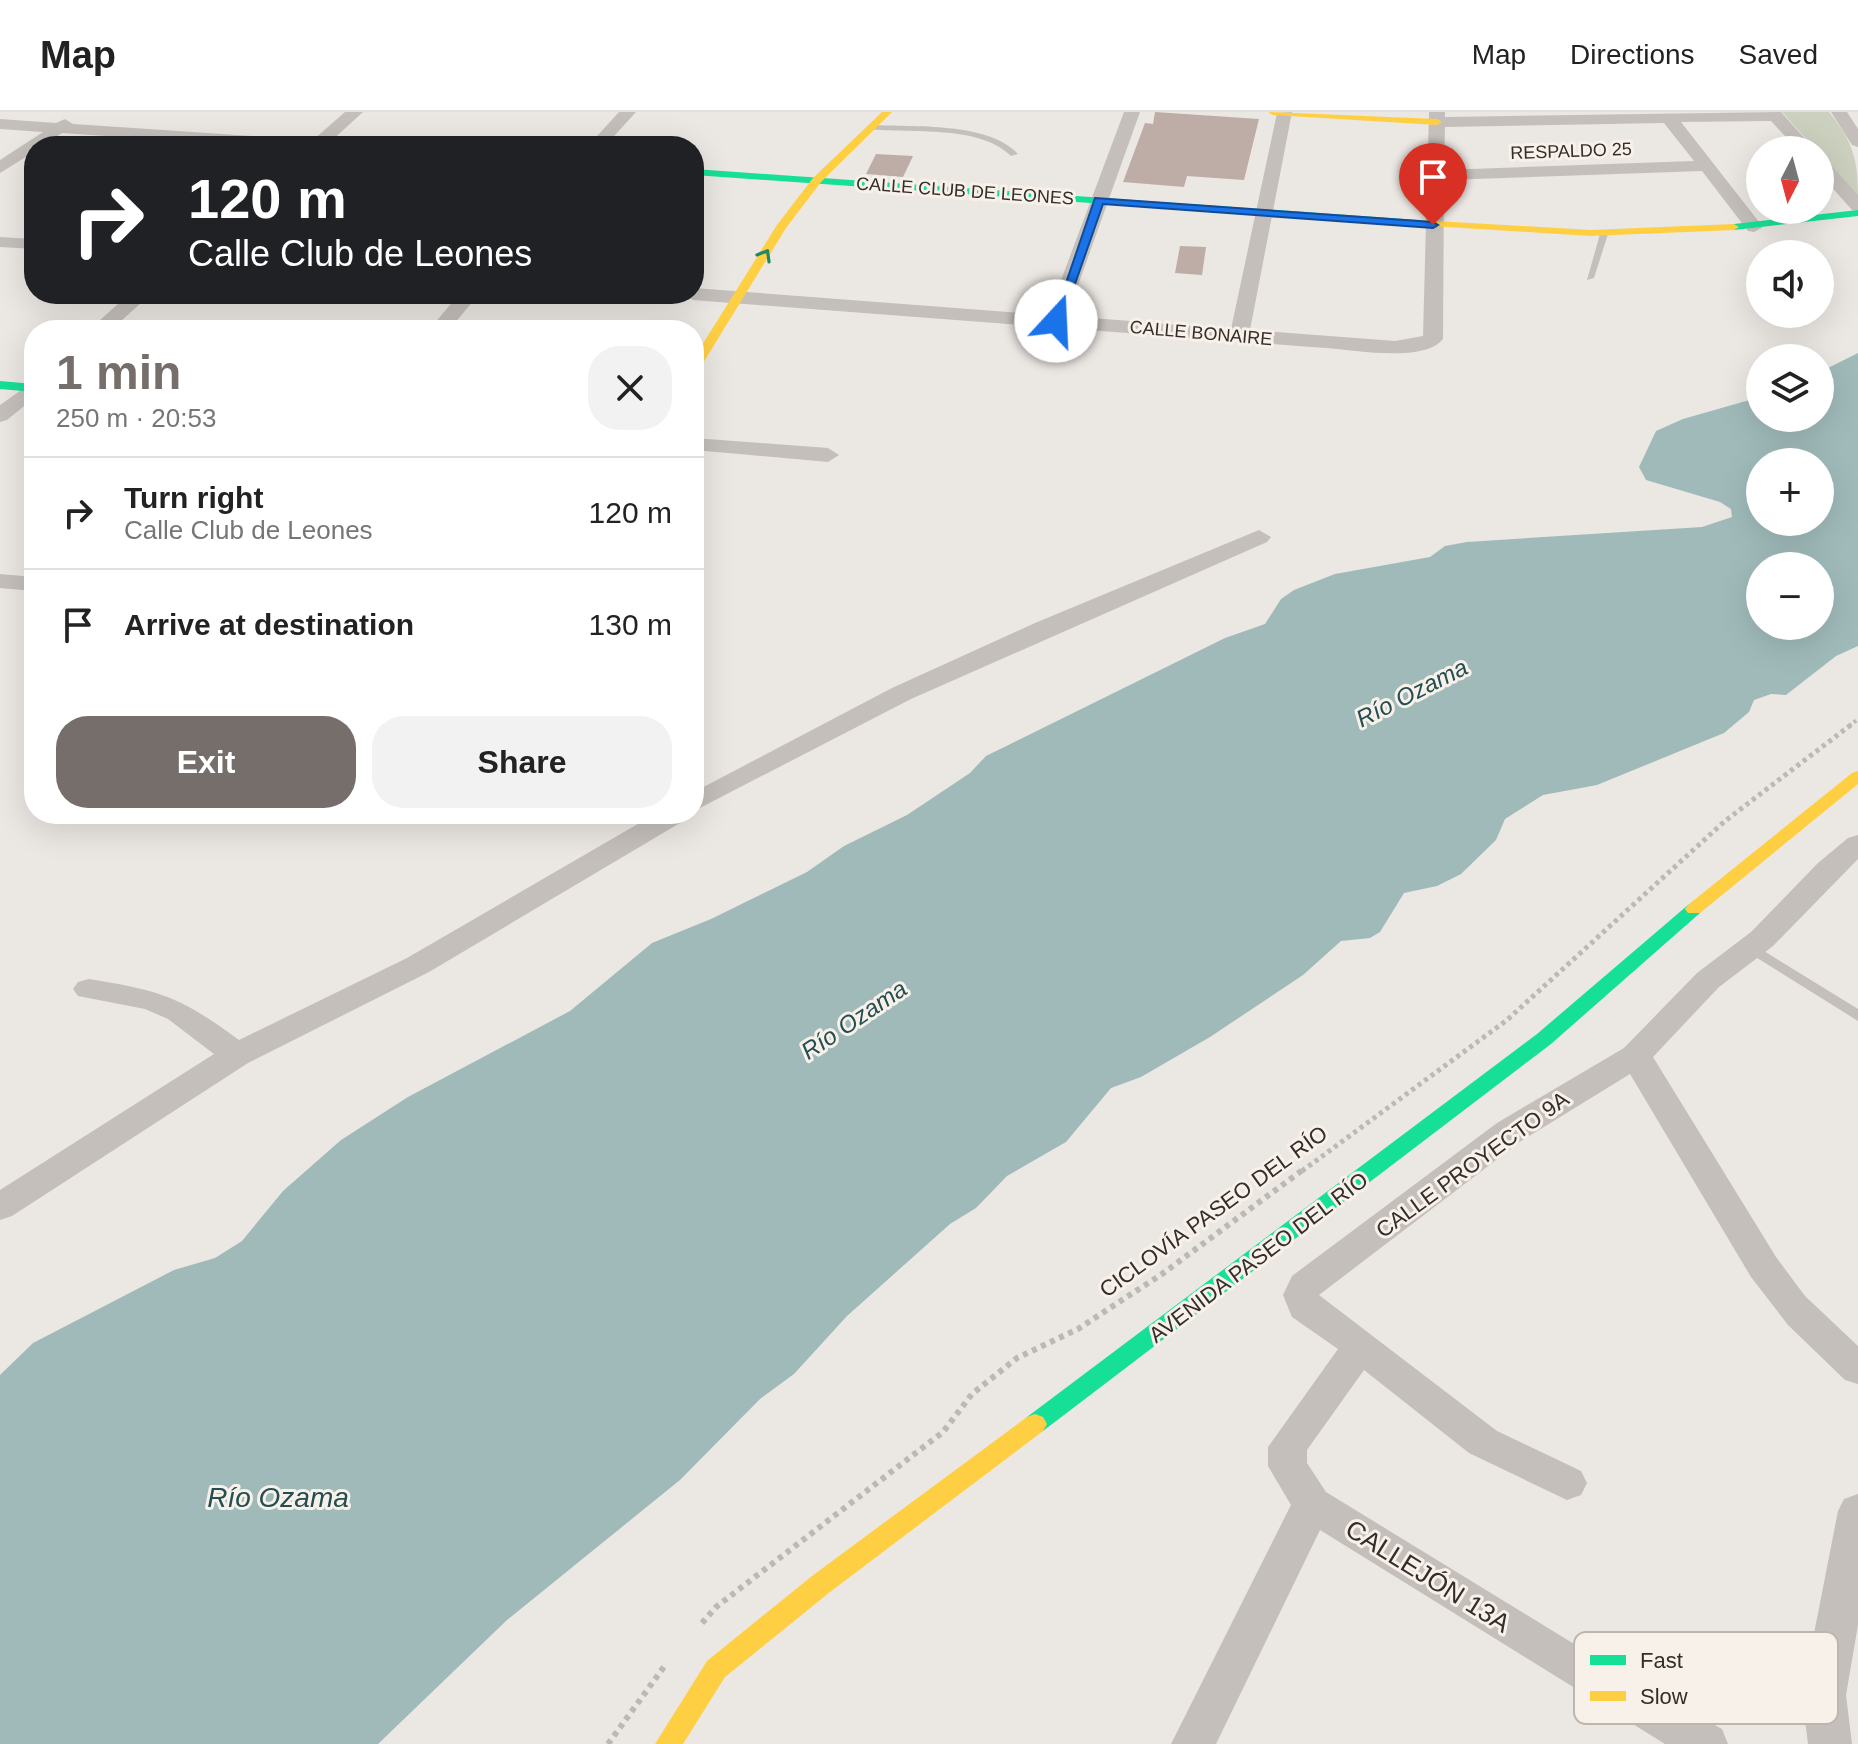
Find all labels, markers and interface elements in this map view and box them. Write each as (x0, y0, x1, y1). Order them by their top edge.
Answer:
text: Map (40, 34, 116, 76)
text: Map (1472, 39, 1526, 70)
text: Directions (1570, 39, 1695, 70)
text: Saved (1739, 39, 1818, 70)
north arrow (1746, 136, 1834, 224)
map controls (1746, 136, 1834, 640)
street label: RESPALDO 25 (1510, 139, 1632, 163)
pin (1399, 143, 1467, 225)
icon: arrive (1411, 155, 1455, 199)
text: 120 m (188, 167, 347, 230)
icon: right (56, 168, 160, 272)
street label: CALLE CLUB DE LEONES (856, 173, 1074, 209)
text: Calle Club de Leones (188, 233, 532, 274)
button: sound (1746, 240, 1834, 328)
one-way arrow (755, 249, 771, 264)
position arrow (1014, 279, 1098, 363)
street label: CALLE BONAIRE (1129, 317, 1273, 349)
button: layers (1746, 344, 1834, 432)
text: 1 min (56, 346, 181, 399)
button: close (588, 346, 672, 430)
text: 250 m · 20:53 (56, 403, 216, 433)
button: + (1746, 448, 1834, 536)
text: Turn right (124, 481, 263, 514)
icon: right (56, 491, 100, 535)
text: 120 m (589, 496, 672, 529)
text: Calle Club de Leones (124, 515, 373, 545)
button: − (1746, 552, 1834, 640)
icon: arrive (56, 603, 100, 647)
text: Arrive at destination (124, 608, 414, 641)
text: 130 m (589, 608, 672, 641)
water label: Río Ozama (1352, 653, 1472, 732)
button: Exit (56, 716, 356, 808)
button: Share (372, 716, 672, 808)
water label: Río Ozama (796, 974, 912, 1065)
street label: CALLE PROYECTO 9A (1371, 1086, 1574, 1243)
street label: CICLOVÍA PASEO DEL RÍO (1095, 1120, 1332, 1302)
street label: AVENIDA PASEO DEL RÍO (1144, 1167, 1373, 1348)
water label: Río Ozama (207, 1482, 349, 1513)
street label: CALLEJÓN 13A (1340, 1513, 1516, 1639)
legend (1574, 1632, 1838, 1724)
text: Fast (1640, 1648, 1683, 1673)
text: Slow (1640, 1684, 1688, 1709)

